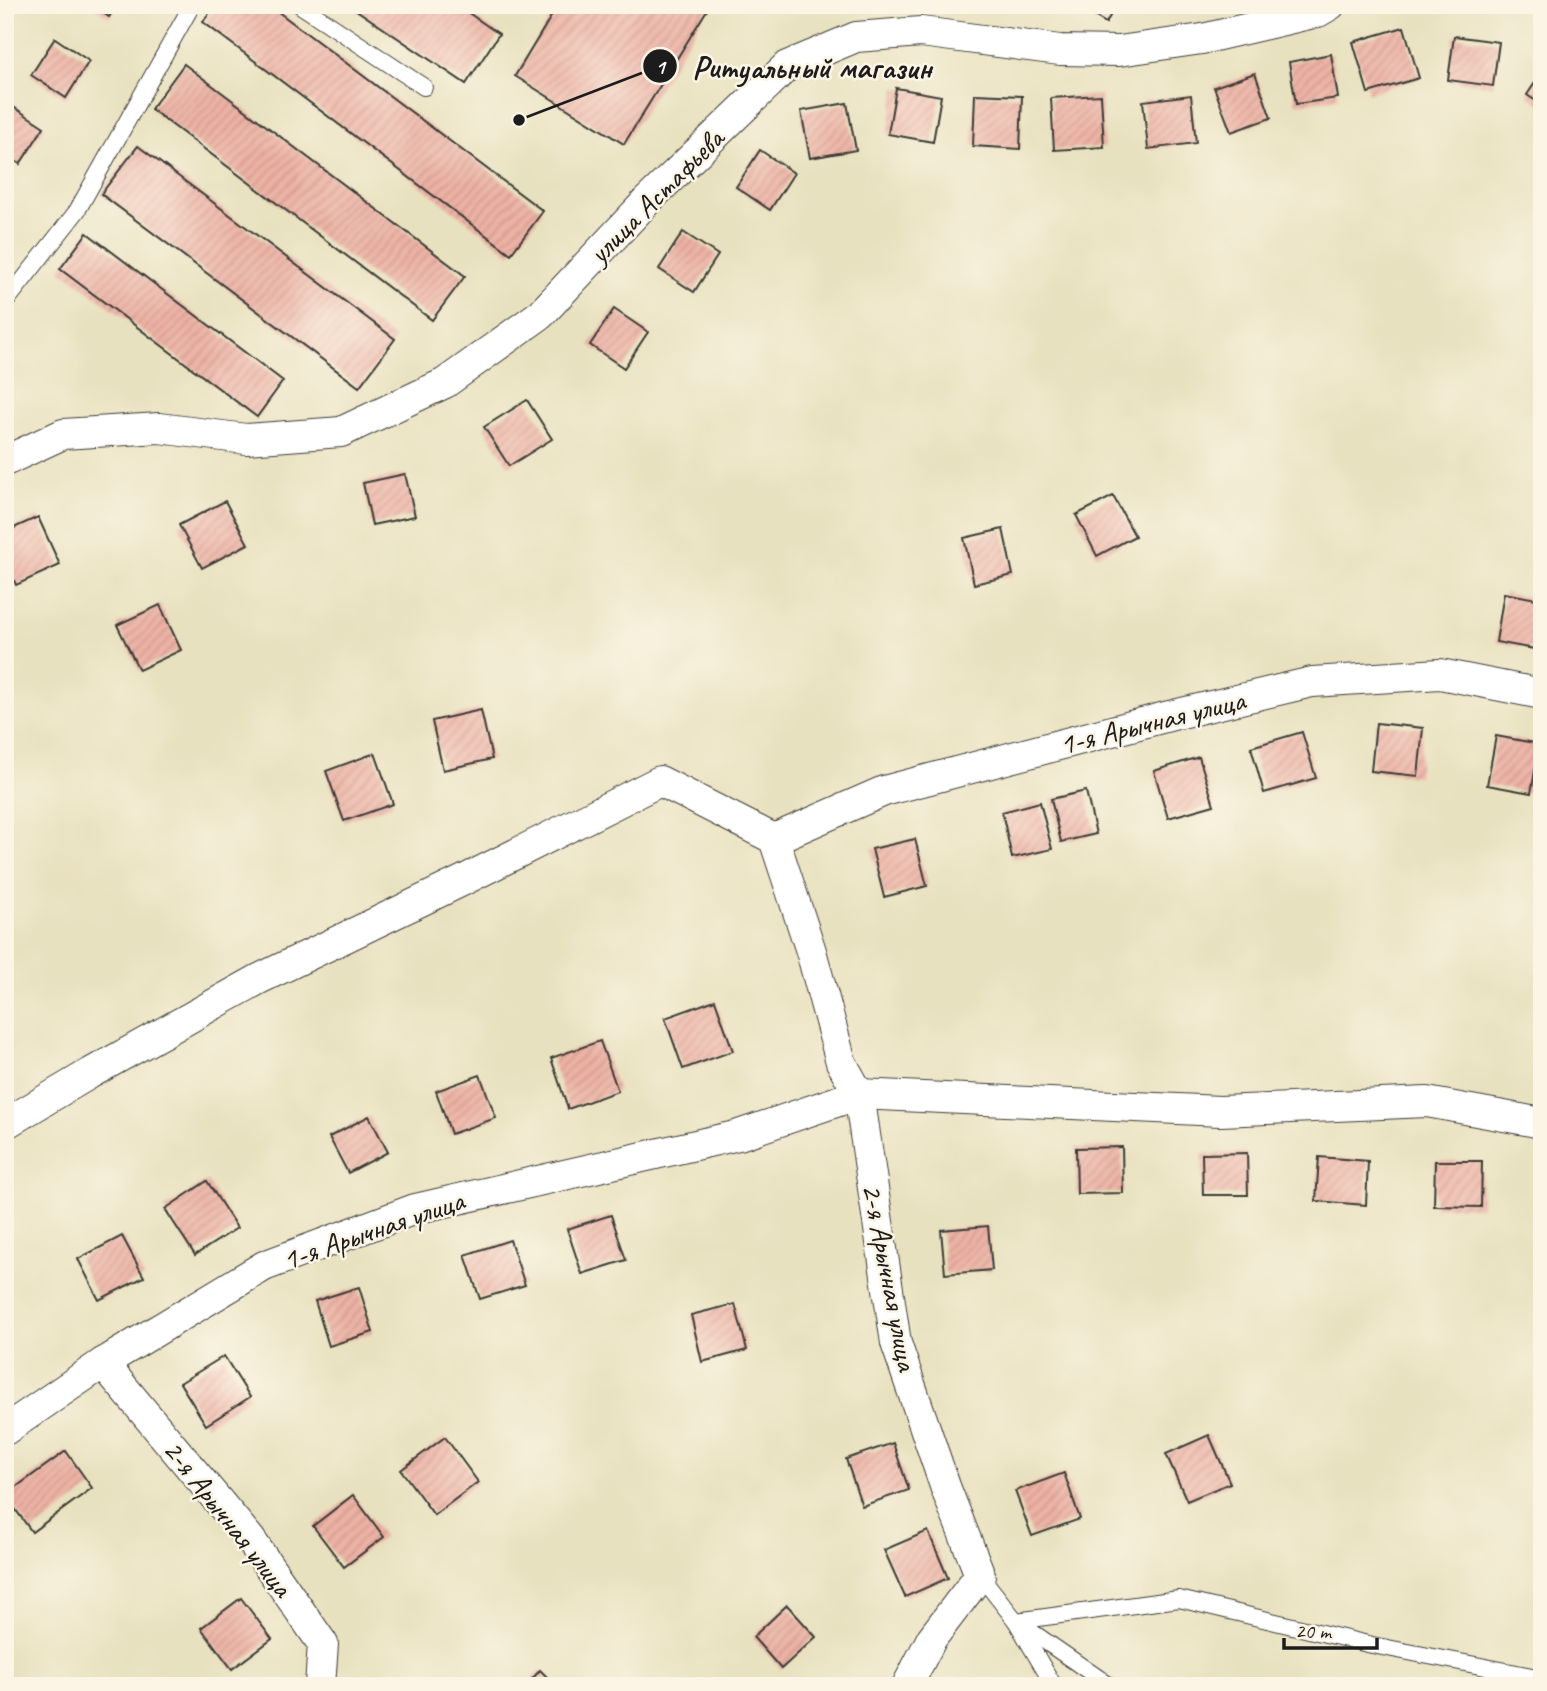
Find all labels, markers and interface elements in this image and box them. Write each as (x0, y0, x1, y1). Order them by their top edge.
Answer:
callout: Ритуальный магазин (643, 40, 945, 93)
text: Ритуальный магазин (692, 47, 934, 88)
text: 1 (655, 54, 667, 80)
street label: улица Астафьева (579, 118, 734, 273)
street label: 1-я Арычная улица (1055, 680, 1250, 763)
street label: 2-я Арычная улица (853, 1180, 927, 1376)
street label: 1-я Арычная улица (277, 1181, 471, 1279)
street label: 2-я Арычная улица (155, 1432, 303, 1606)
scale bar (1284, 1607, 1377, 1651)
text: 20 m (1295, 1618, 1333, 1644)

